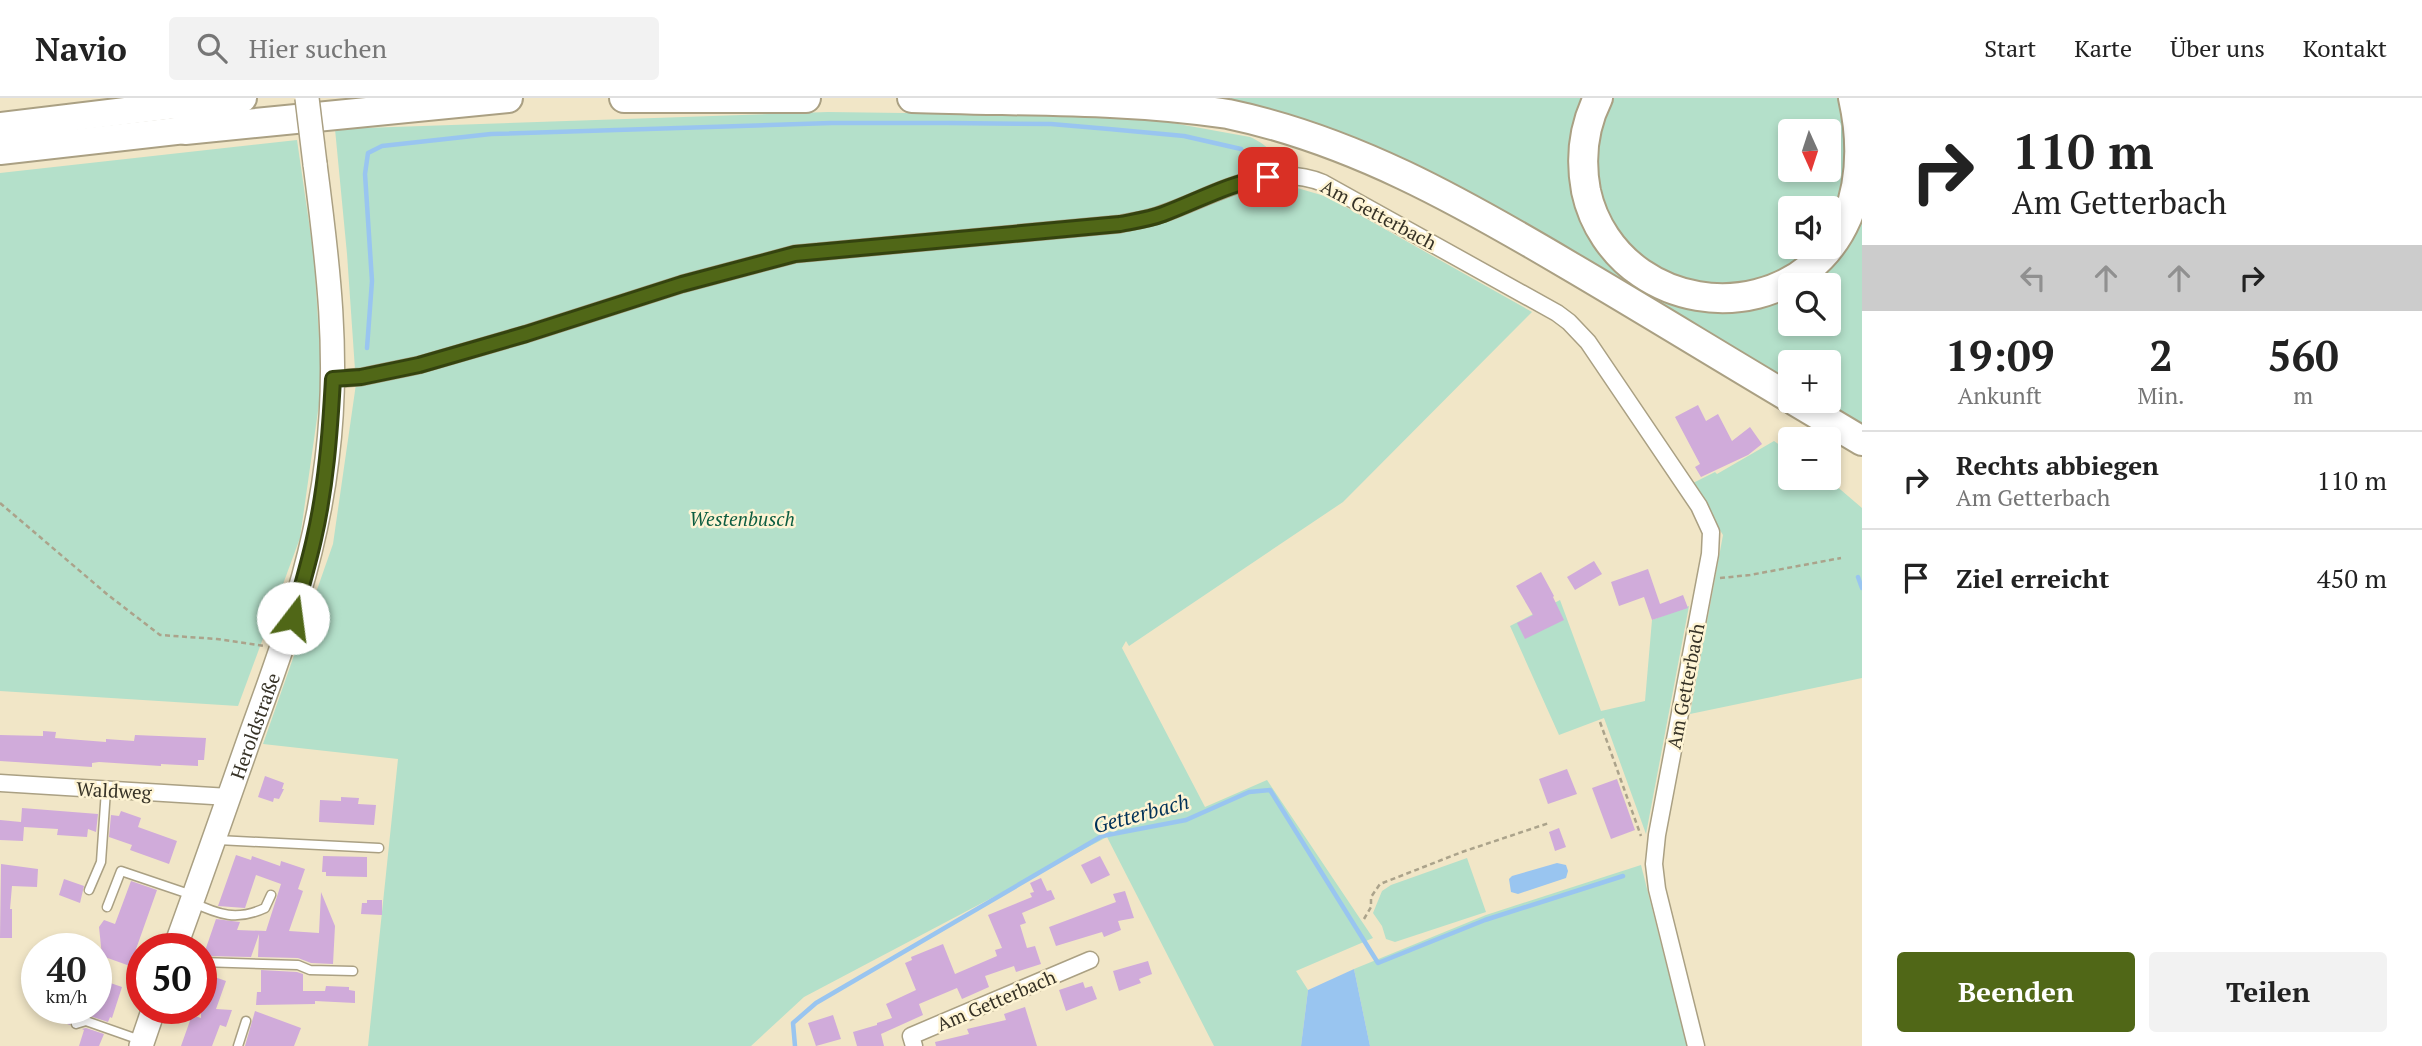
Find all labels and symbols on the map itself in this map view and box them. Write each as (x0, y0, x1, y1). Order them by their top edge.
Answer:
north arrow (1778, 119, 1841, 182)
pin (1238, 147, 1298, 207)
street label: Am Getterbach (1317, 173, 1441, 255)
park label: Westenbusch (689, 506, 795, 531)
position arrow (256, 581, 330, 655)
street label: Am Getterbach (1661, 621, 1709, 751)
street label: Heroldstraße (224, 669, 285, 782)
street label: Waldweg (76, 776, 153, 805)
water label: Getterbach (1090, 787, 1192, 839)
speed limit sign: 50 (126, 933, 217, 1024)
street label: Am Getterbach (932, 964, 1060, 1036)

